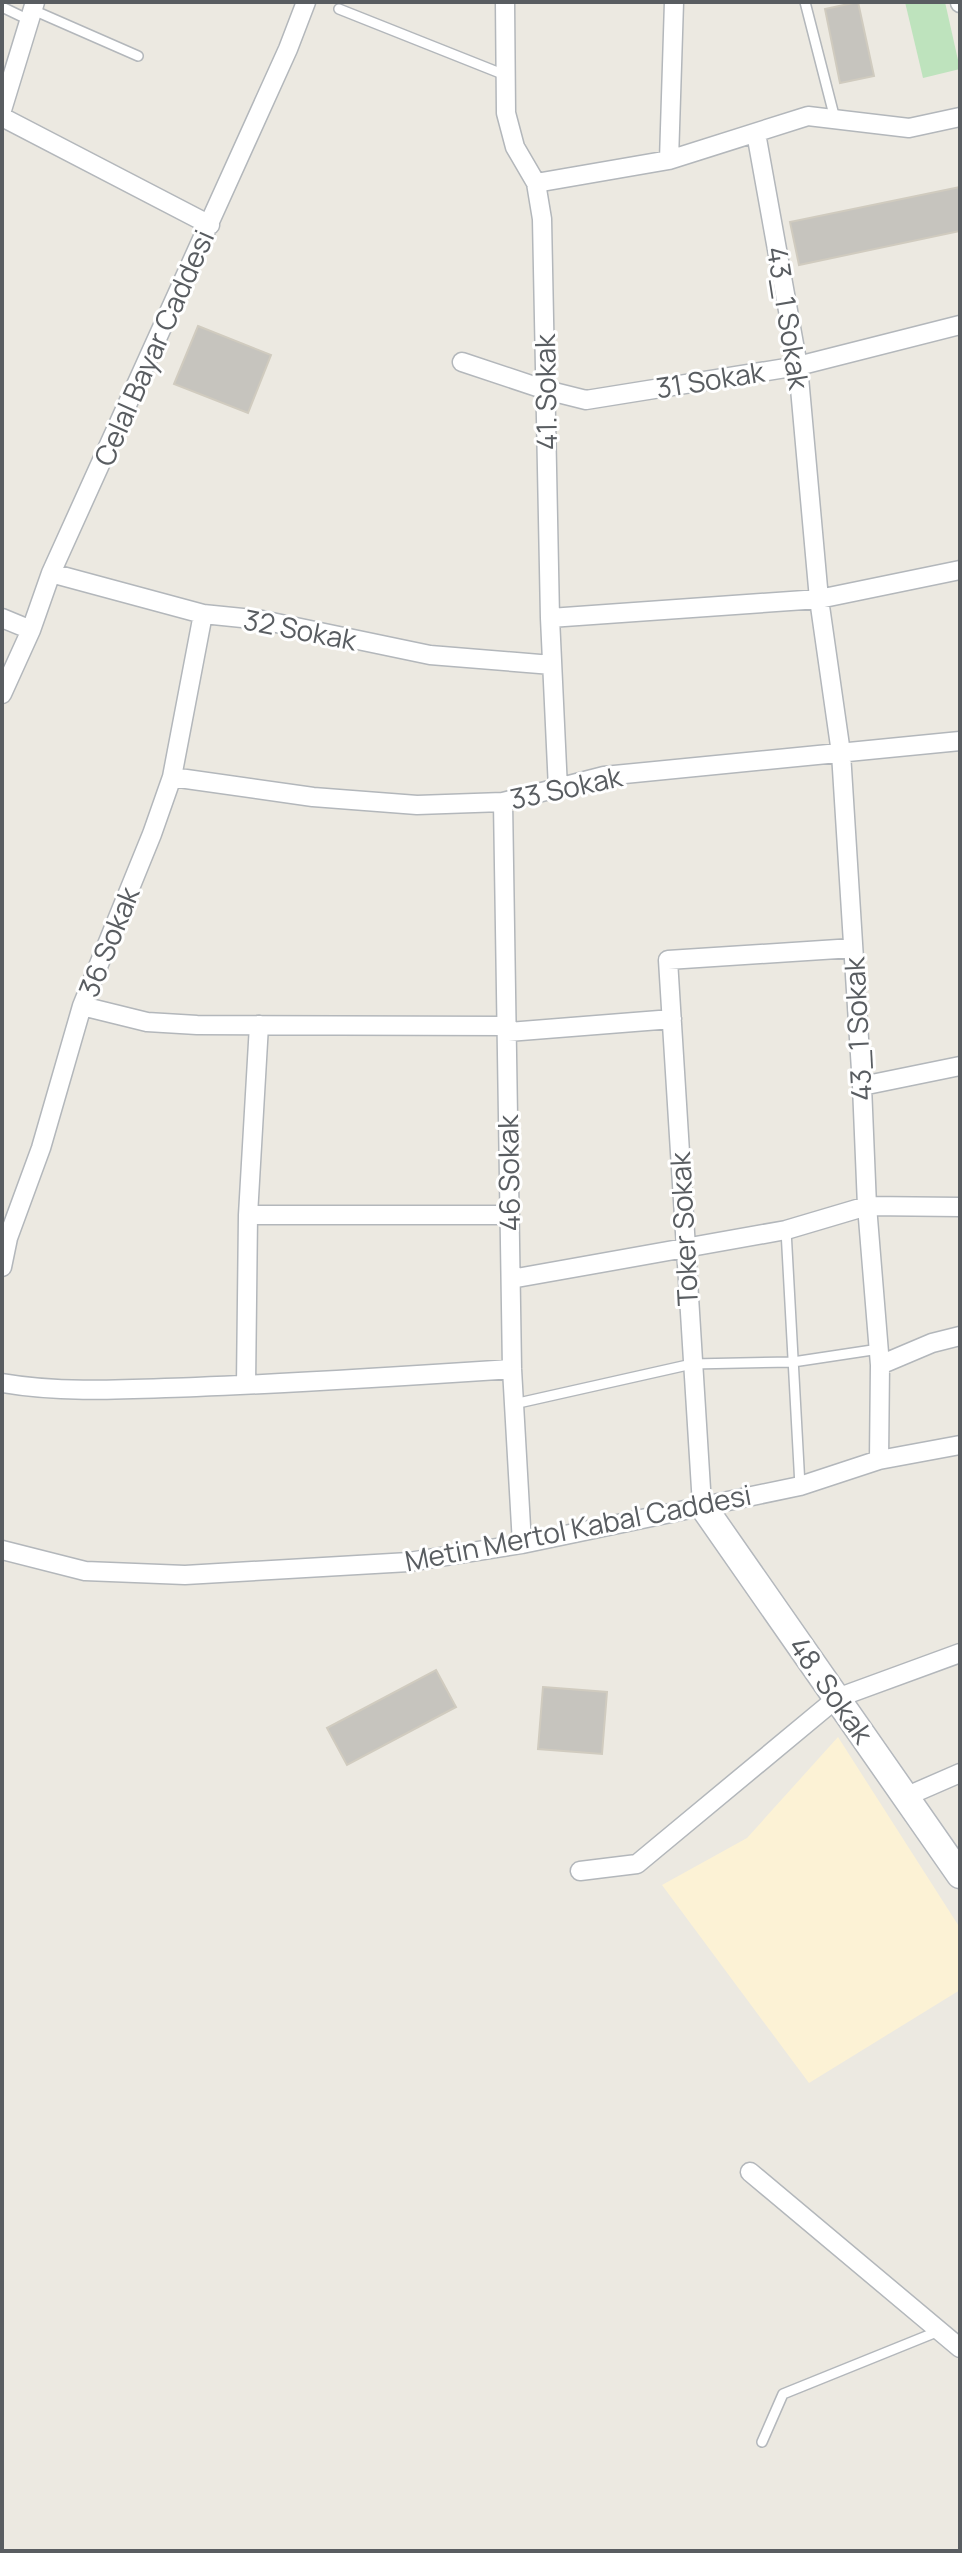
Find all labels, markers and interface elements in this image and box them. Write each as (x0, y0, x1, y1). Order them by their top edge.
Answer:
street label: Celal Bayar Caddesi (84, 224, 222, 471)
street label: 43_1 Sokak (759, 244, 819, 393)
street label: 41. Sokak (525, 333, 565, 450)
street label: 31 Sokak (653, 352, 768, 406)
street label: 32 Sokak (241, 599, 361, 659)
street label: 33 Sokak (506, 756, 626, 817)
street label: 36 Sokak (69, 880, 148, 1002)
street label: 43_1 Sokak (834, 955, 880, 1102)
street label: 46 Sokak (488, 1113, 528, 1232)
street label: Toker Sokak (660, 1150, 706, 1307)
street label: Metin Mertol Kabal Caddesi (401, 1475, 754, 1579)
street label: 48. Sokak (781, 1628, 883, 1751)

